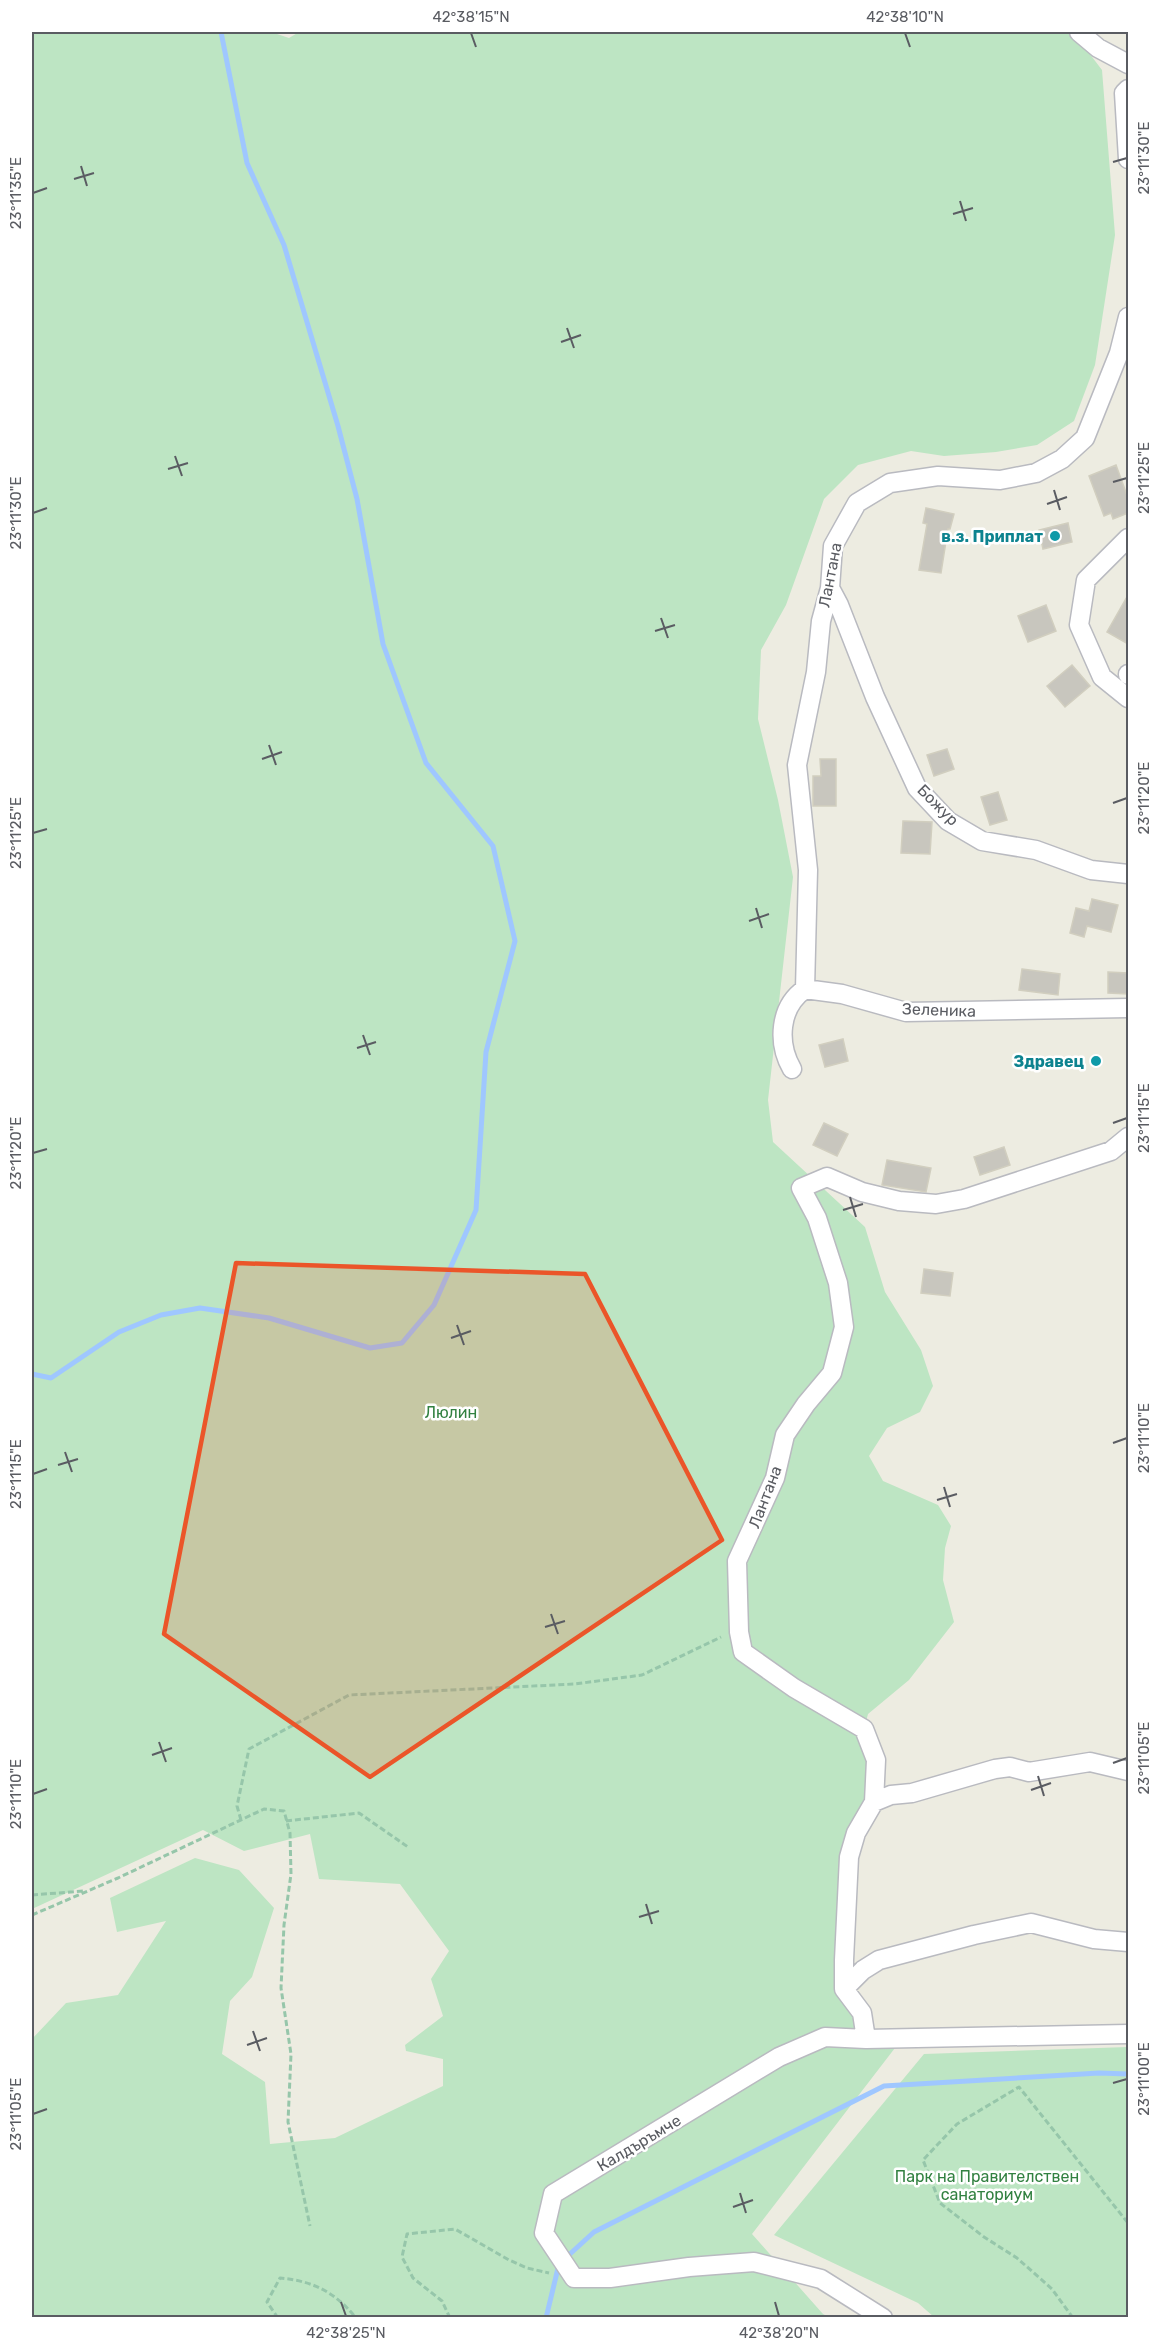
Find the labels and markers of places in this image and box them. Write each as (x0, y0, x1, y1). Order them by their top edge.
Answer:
place label: в.з. Приплат (941, 527, 1043, 546)
marker: в.з. Приплат (1048, 529, 1062, 543)
place label: Здравец (1014, 1052, 1084, 1071)
marker: Здравец (1089, 1054, 1103, 1068)

